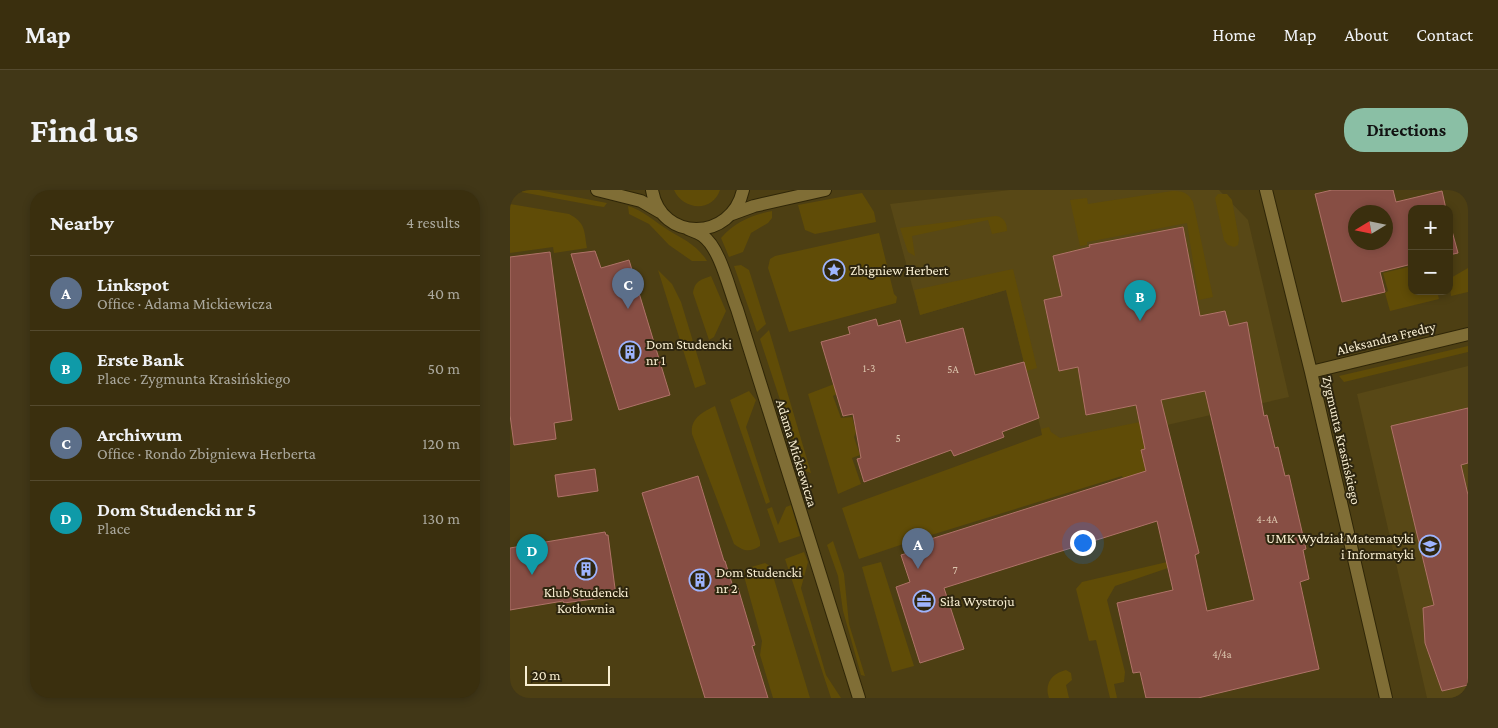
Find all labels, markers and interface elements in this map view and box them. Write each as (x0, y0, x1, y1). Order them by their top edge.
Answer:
text: Map (25, 21, 71, 48)
text: Home (1213, 25, 1256, 45)
text: Map (1284, 25, 1316, 45)
text: About (1344, 25, 1388, 45)
text: Contact (1416, 25, 1473, 45)
button: Directions (1344, 108, 1468, 152)
text: Find us (30, 111, 138, 150)
north arrow (1348, 205, 1393, 250)
map controls (1408, 205, 1453, 295)
button: + (1408, 205, 1453, 250)
text: Nearby (50, 211, 114, 235)
text: 4 results (406, 214, 460, 231)
button: − (1408, 250, 1453, 295)
place icon: Zbigniew Herbert (822, 258, 846, 282)
place label: Zbigniew Herbert (850, 262, 949, 278)
pin: C (612, 268, 644, 309)
text: Linkspot (97, 274, 169, 295)
pin: B (1124, 280, 1156, 321)
text: A (61, 285, 71, 302)
text: 40 m (427, 285, 460, 302)
text: Office · Adama Mickiewicza (97, 295, 272, 312)
street label: Aleksandra Fredry (1335, 318, 1438, 358)
place label: Dom Studencki nr 1 (646, 336, 732, 368)
building icon: Dom Studencki nr 1 (618, 340, 642, 364)
text: Erste Bank (97, 349, 184, 370)
text: B (61, 360, 71, 377)
text: 50 m (428, 360, 460, 377)
house number: 1-3 (863, 362, 875, 374)
house number: 5A (947, 363, 959, 375)
text: Place · Zygmunta Krasińskiego (97, 370, 290, 387)
street label: Zygmunta Krasińskiego (1319, 374, 1365, 506)
street label: Adama Mickiewicza (773, 397, 821, 509)
text: Archiwum (97, 424, 182, 445)
house number: 5 (895, 432, 901, 444)
text: C (61, 435, 71, 452)
text: 120 m (422, 435, 460, 452)
text: Office · Rondo Zbigniewa Herberta (97, 445, 316, 462)
text: Dom Studencki nr 5 (97, 499, 256, 520)
text: D (60, 510, 72, 527)
text: 130 m (422, 510, 460, 527)
house number: 4-4A (1256, 513, 1279, 525)
text: Place (97, 520, 130, 537)
pin: A (902, 528, 934, 569)
your location (1070, 530, 1096, 556)
place label: UMK Wydział Matematyki i Informatyki (1266, 530, 1414, 562)
pin: D (516, 534, 548, 575)
school or university icon: UMK Wydział Matematyki i Informatyki (1418, 534, 1442, 558)
building icon: Klub Studencki Kotłownia (574, 557, 598, 581)
place label: Dom Studencki nr 2 (716, 564, 802, 596)
house number: 7 (952, 564, 958, 576)
building icon: Dom Studencki nr 2 (688, 568, 712, 592)
place label: Klub Studencki Kotłownia (544, 584, 629, 616)
office icon: Siła Wystroju (912, 589, 936, 613)
place label: Siła Wystroju (940, 593, 1015, 610)
house number: 4/4a (1212, 648, 1232, 660)
scale bar (525, 663, 610, 686)
text: 20 m (532, 667, 560, 683)

